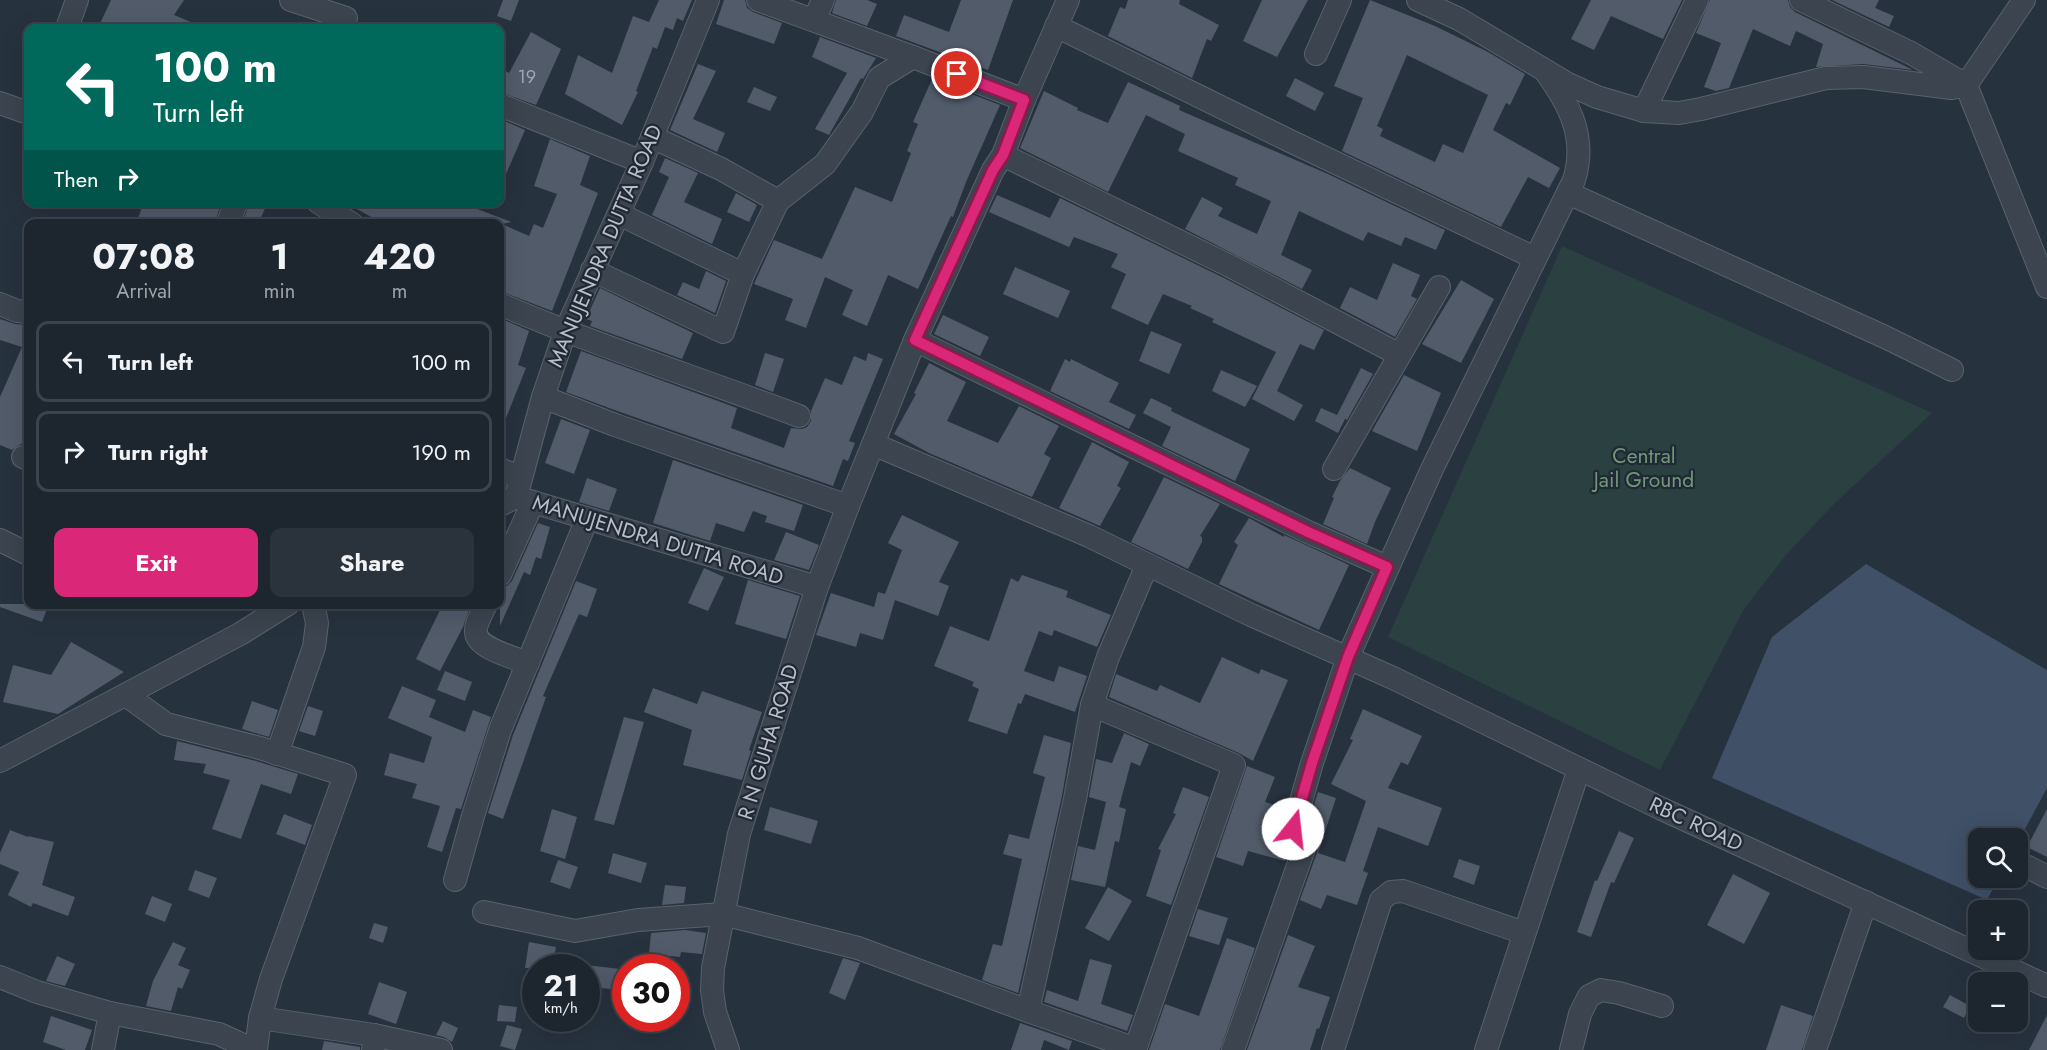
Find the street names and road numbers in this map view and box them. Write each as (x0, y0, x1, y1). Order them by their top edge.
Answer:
street label: MANUJENDRA DUTTA ROAD (540, 120, 670, 372)
street label: MANUJENDRA DUTTA ROAD (529, 488, 787, 592)
street label: R N GUHA ROAD (730, 661, 806, 823)
street label: RBC ROAD (1644, 789, 1748, 859)

